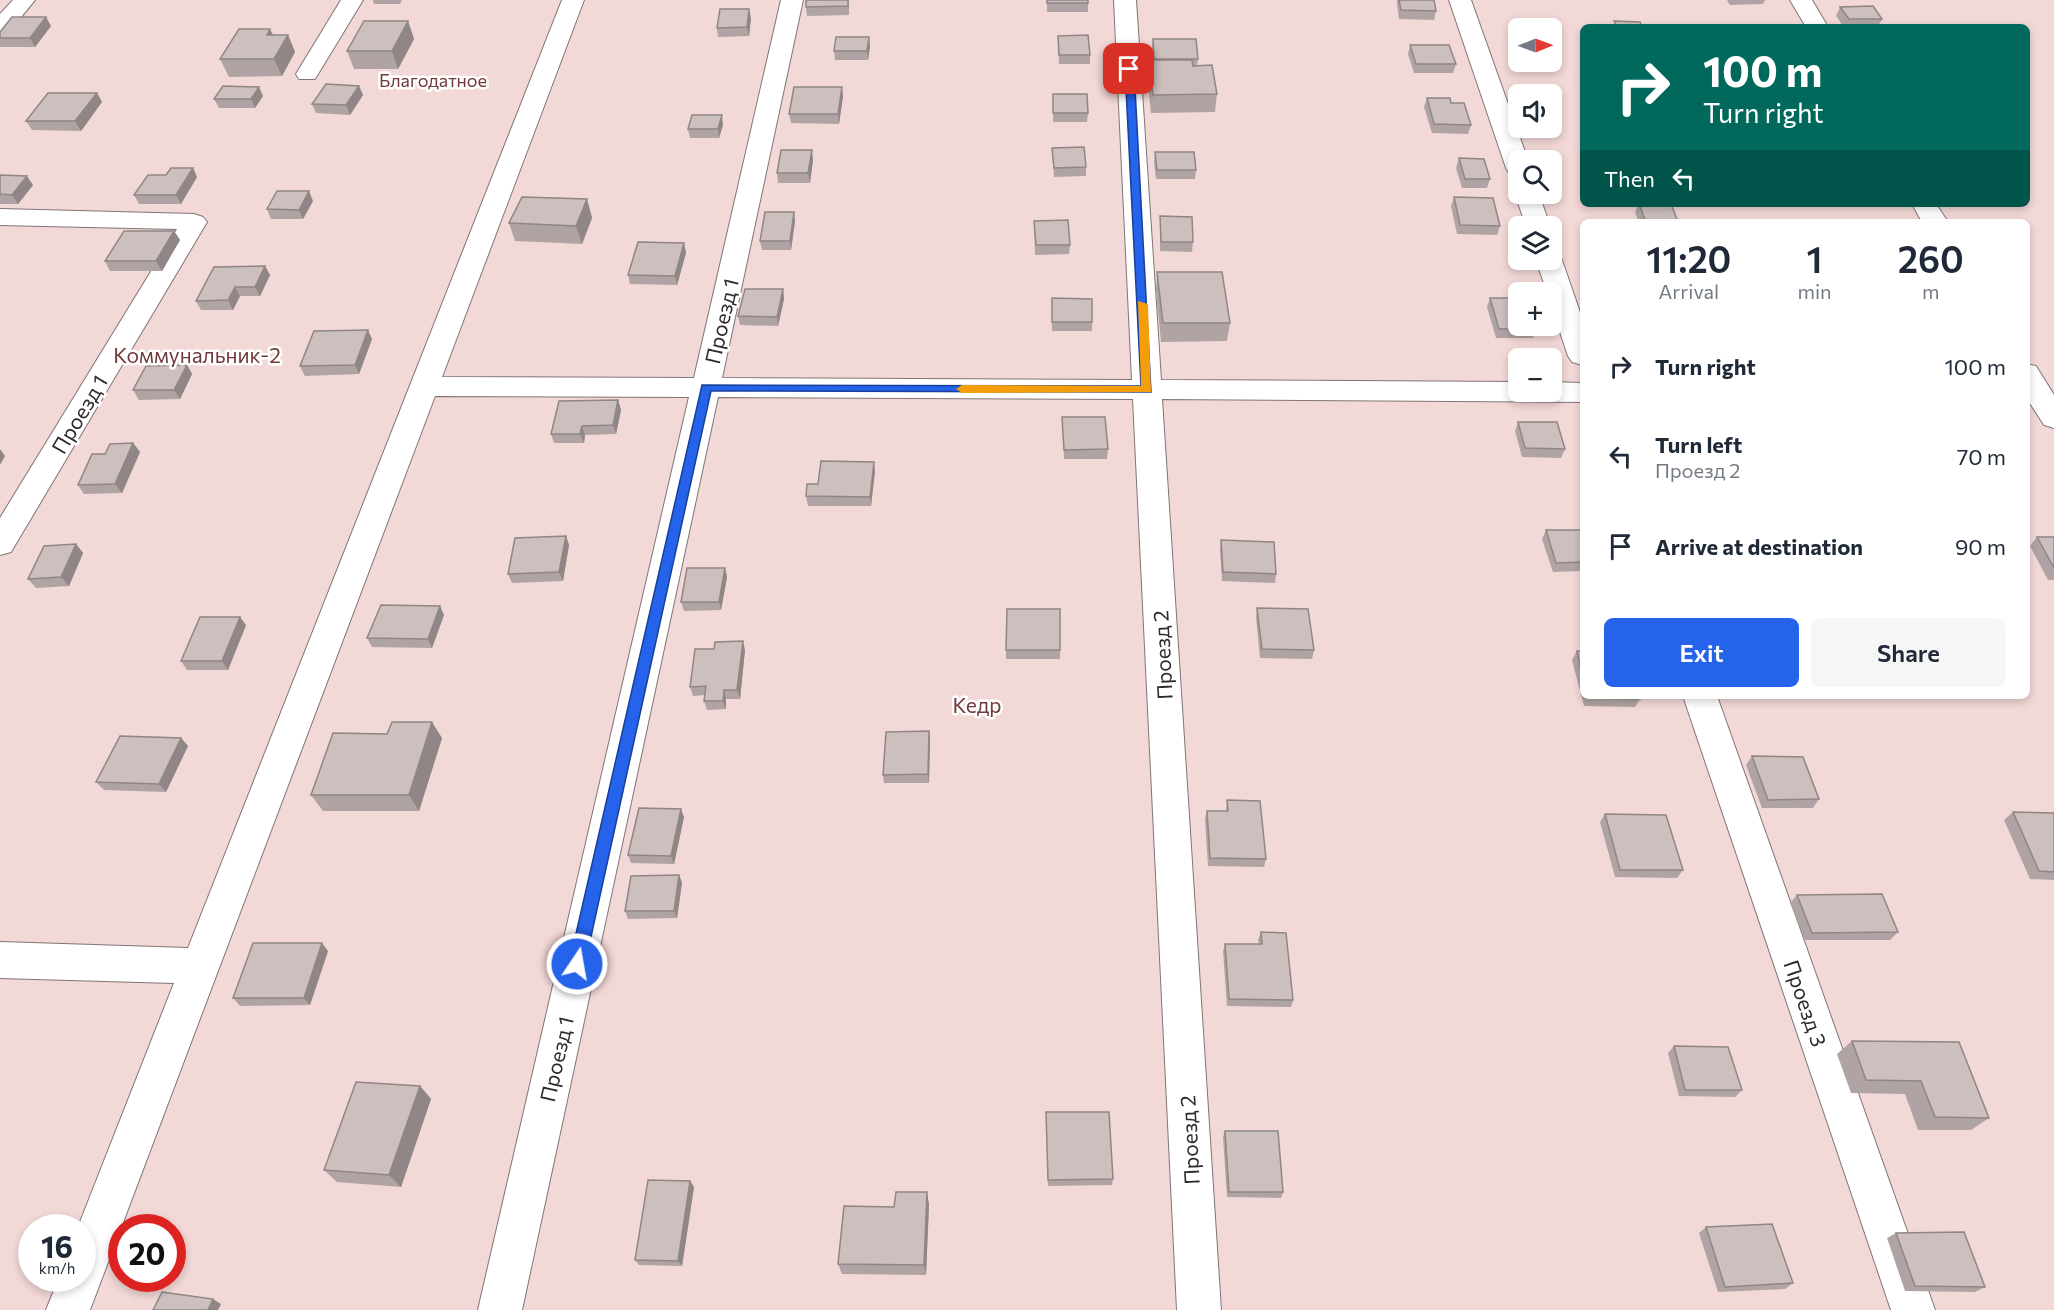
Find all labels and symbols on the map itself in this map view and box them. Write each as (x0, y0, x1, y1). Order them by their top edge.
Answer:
north arrow (1508, 18, 1562, 72)
pin (1103, 43, 1154, 94)
park label: Благодатное (379, 69, 487, 91)
street label: Проезд 1 (699, 276, 743, 366)
park label: Коммунальник-2 (113, 342, 281, 367)
street label: Проезд 1 (46, 370, 112, 458)
street label: Проезд 2 (1147, 610, 1177, 700)
park label: Кедр (953, 692, 1002, 717)
position arrow (545, 932, 609, 996)
street label: Проезд 3 (1780, 956, 1832, 1050)
street label: Проезд 1 (534, 1014, 578, 1104)
street label: Проезд 2 (1174, 1095, 1204, 1185)
speed limit sign: 20 (108, 1214, 186, 1292)

